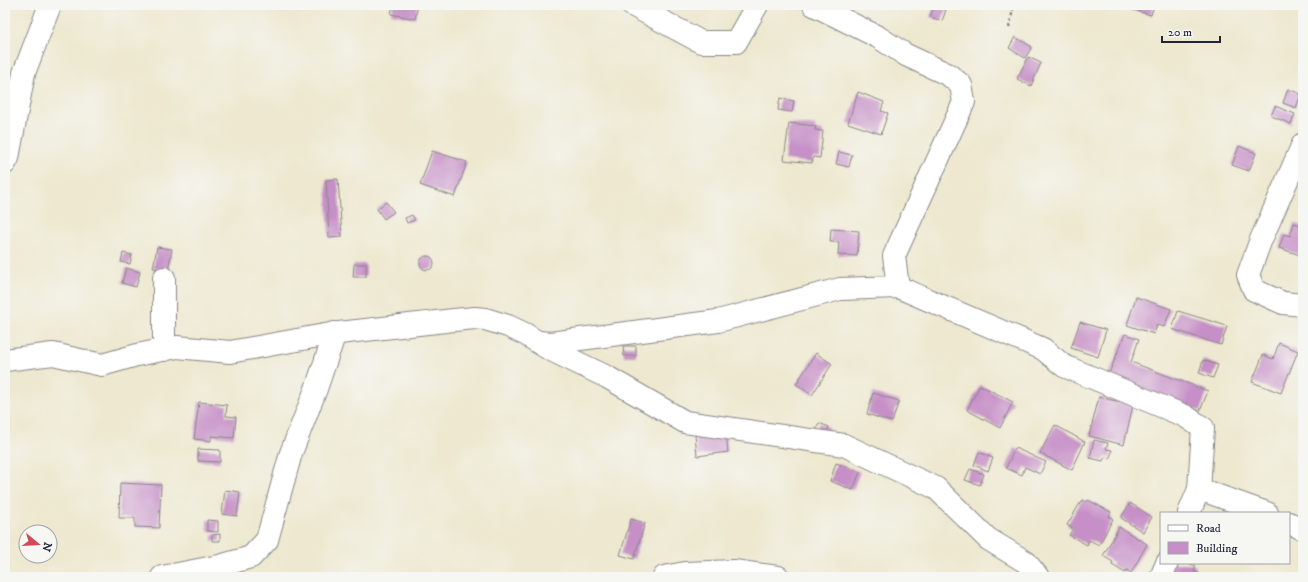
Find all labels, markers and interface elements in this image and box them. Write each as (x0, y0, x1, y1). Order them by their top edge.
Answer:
scale bar (1162, 18, 1220, 44)
text: 20 m (1168, 25, 1192, 40)
legend (1160, 512, 1290, 564)
text: Road (1196, 521, 1221, 536)
north arrow (18, 524, 58, 564)
text: N (39, 540, 55, 553)
text: Building (1196, 541, 1237, 556)

